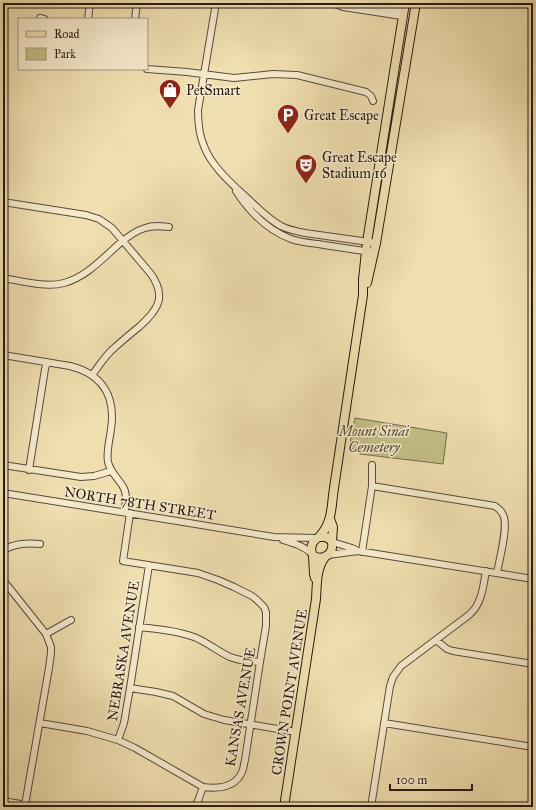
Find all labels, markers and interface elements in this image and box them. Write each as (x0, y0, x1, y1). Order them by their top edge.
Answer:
legend (18, 18, 148, 70)
text: Road (54, 27, 80, 41)
text: Park (54, 47, 76, 61)
shop icon: PetSmart (157, 77, 183, 110)
place label: PetSmart (186, 82, 240, 99)
parking icon: Great Escape (275, 102, 301, 135)
place label: Great Escape (304, 107, 379, 124)
place label: Great Escape Stadium 16 (322, 149, 397, 182)
theatre icon: Great Escape Stadium 16 (293, 152, 319, 185)
park label: Mount Sinai Cemetery (337, 423, 409, 456)
street label: NORTH 78TH STREET (63, 483, 217, 524)
street label: NEBRASKA AVENUE (104, 580, 143, 722)
street label: CROWN POINT AVENUE (268, 608, 311, 776)
street label: KANSAS AVENUE (222, 646, 259, 768)
scale bar (390, 766, 472, 792)
text: 100 m (396, 773, 427, 787)

